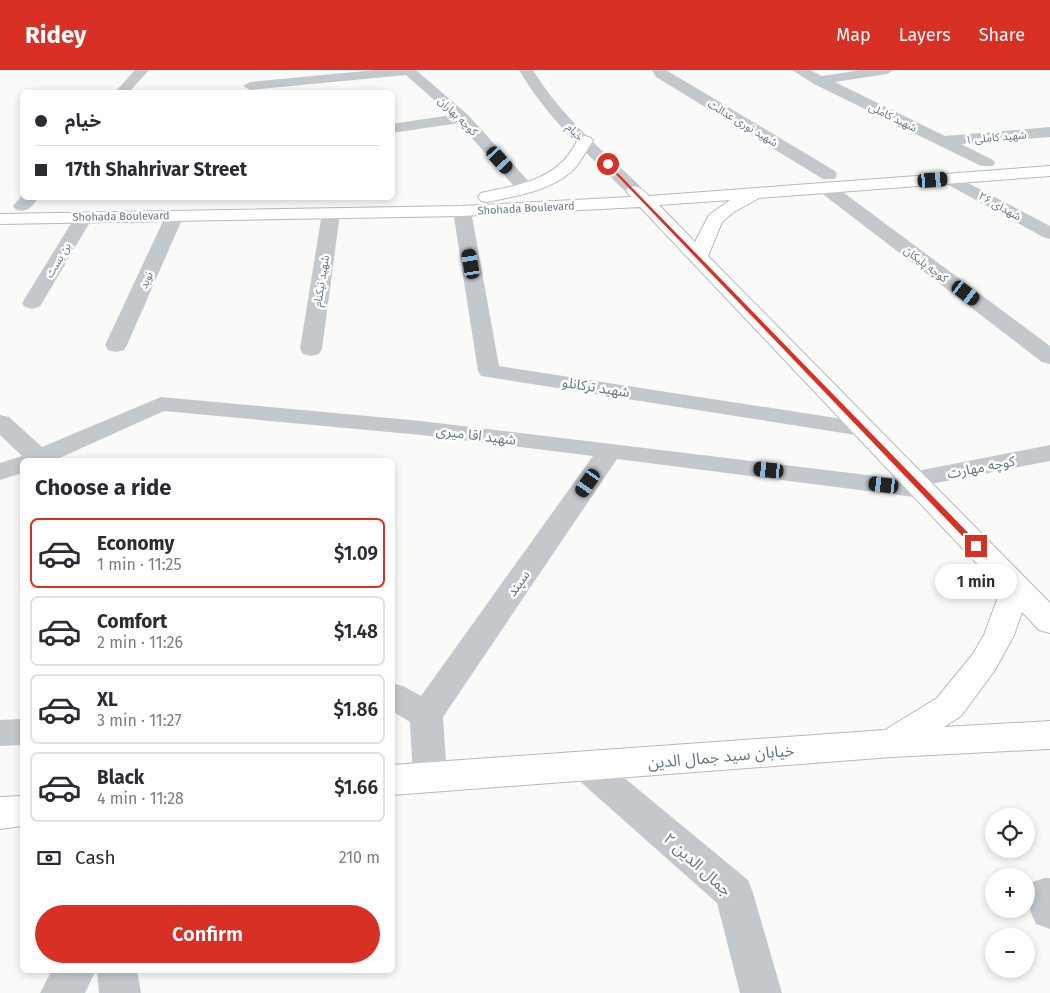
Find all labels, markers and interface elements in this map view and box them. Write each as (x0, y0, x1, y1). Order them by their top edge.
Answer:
text: Ridey (25, 21, 86, 49)
text: Map (836, 24, 871, 46)
text: Layers (899, 24, 951, 46)
text: Share (979, 24, 1025, 46)
street label: کوچه بهاران (434, 94, 481, 140)
street label: شهید نوری عدالت (705, 97, 780, 150)
street label: شهید کاملی (867, 100, 919, 135)
text: خیام (65, 109, 101, 132)
street label: خیام (563, 121, 586, 145)
street label: شهید کاملی ۱ (965, 128, 1027, 147)
car (484, 144, 515, 176)
route start (597, 153, 619, 175)
text: 17th Shahrivar Street (65, 158, 247, 181)
car (917, 171, 948, 189)
street label: شهدای ۲۶ (976, 189, 1024, 224)
street label: Shohada Boulevard (477, 199, 575, 218)
street label: Shohada Boulevard (72, 209, 170, 224)
street label: بن بست (43, 240, 74, 280)
street label: کوچه پلیکان (901, 244, 951, 286)
car (461, 248, 480, 280)
street label: شهید نیکنام (311, 254, 333, 308)
street label: نوید (137, 270, 156, 291)
car (949, 278, 982, 308)
street label: شهید ترکانلو (561, 374, 631, 401)
street label: شهید اقا میری (435, 422, 517, 449)
street label: کوچه مهارت (946, 453, 1017, 483)
car (753, 461, 784, 479)
car (573, 466, 602, 500)
text: Choose a ride (35, 474, 171, 501)
car (868, 476, 899, 494)
icon: car (37, 531, 82, 576)
text: Economy (97, 532, 174, 555)
route end (965, 535, 987, 557)
text: $1.09 (334, 542, 378, 565)
text: 1 min · 11:25 (97, 555, 182, 574)
callout: 1 min (935, 564, 1017, 598)
street label: سپند (503, 567, 534, 600)
text: 1 min (957, 572, 995, 591)
icon: car (37, 609, 82, 654)
text: Comfort (97, 610, 167, 633)
text: $1.48 (334, 620, 378, 643)
text: 2 min · 11:26 (97, 633, 183, 652)
icon: car (37, 687, 82, 732)
text: XL (97, 688, 118, 711)
text: $1.86 (334, 698, 378, 721)
text: 3 min · 11:27 (97, 711, 181, 730)
street label: خیابان سید جمال الدین (647, 741, 795, 773)
icon: car (37, 765, 82, 810)
text: Black (97, 766, 144, 789)
text: $1.66 (334, 776, 378, 799)
text: 4 min · 11:28 (97, 789, 184, 808)
map controls (985, 808, 1035, 978)
button: locate (985, 808, 1035, 858)
street label: جمال الدین ۲ (659, 829, 736, 901)
icon: cash (35, 844, 63, 872)
text: Cash (75, 846, 116, 869)
text: 210 m (339, 848, 380, 867)
button: + (985, 868, 1035, 918)
button: Confirm (35, 905, 380, 963)
button: − (985, 928, 1035, 978)

